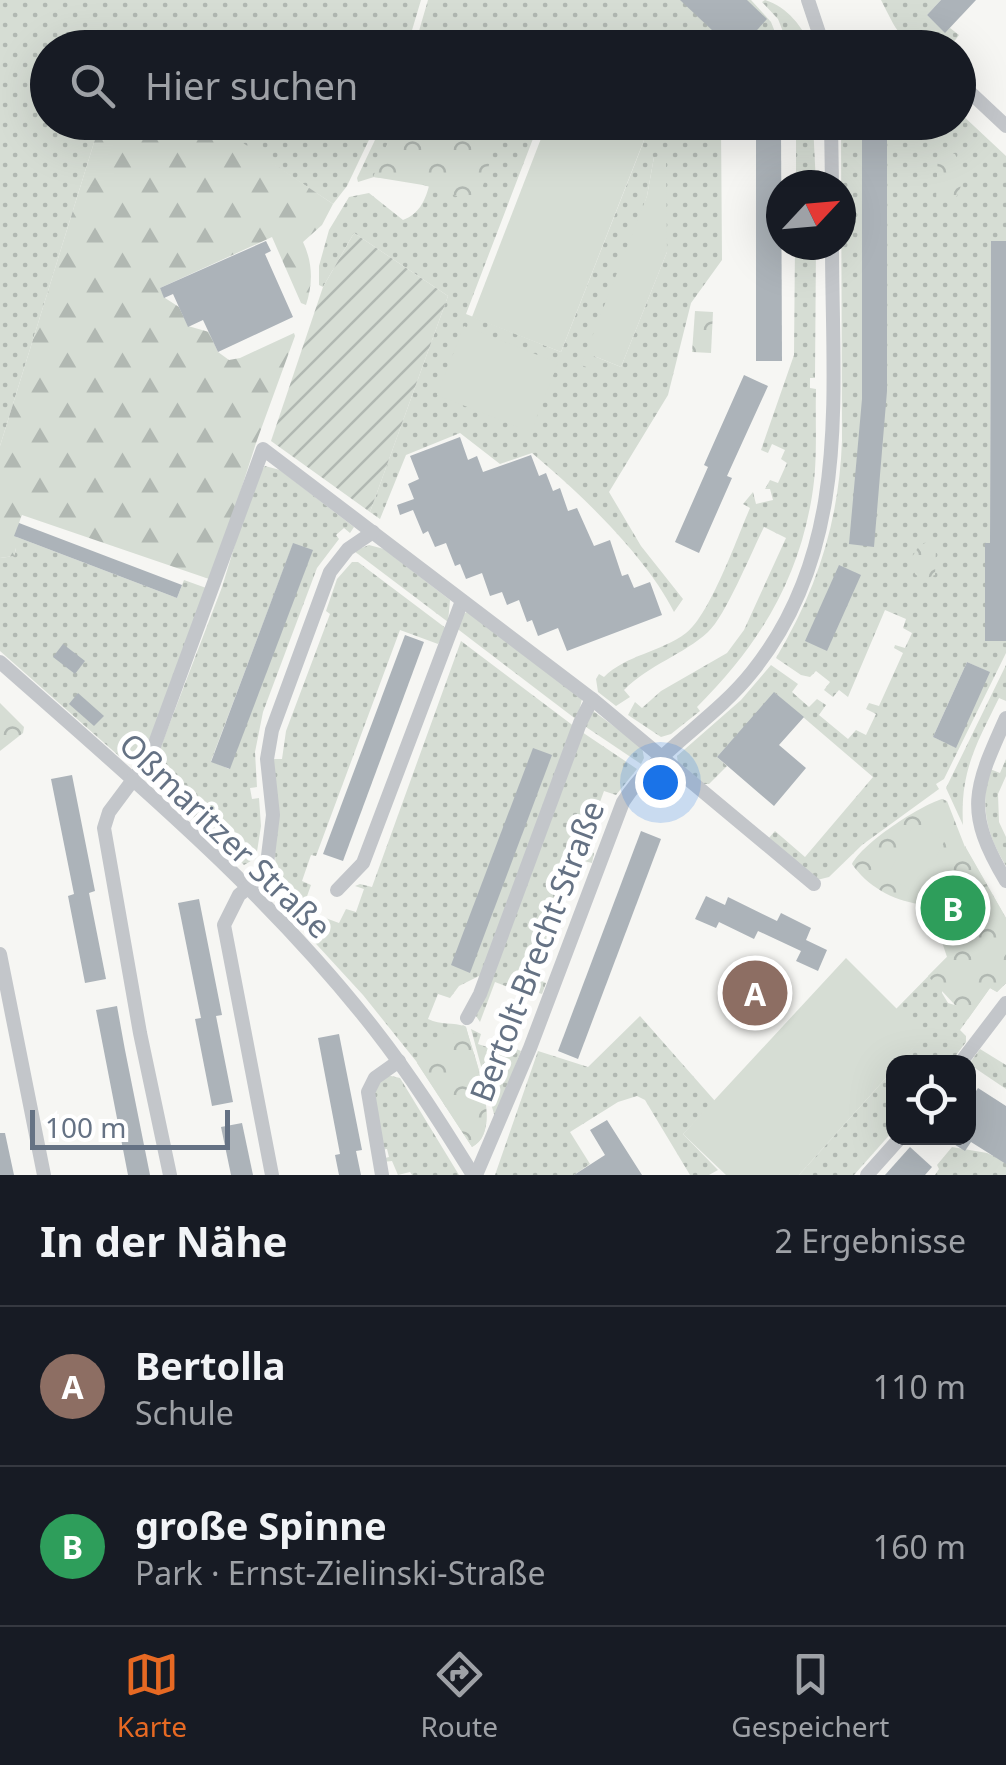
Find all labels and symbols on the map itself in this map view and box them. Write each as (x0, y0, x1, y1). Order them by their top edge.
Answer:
north arrow (766, 170, 856, 260)
street label: Oßmaritzer Straße (111, 723, 341, 947)
your location (635, 757, 686, 808)
street label: Bertolt-Brecht-Straße (459, 794, 613, 1108)
pin: B (920, 870, 986, 946)
pin: A (722, 956, 788, 1030)
scale bar (30, 1105, 230, 1150)

